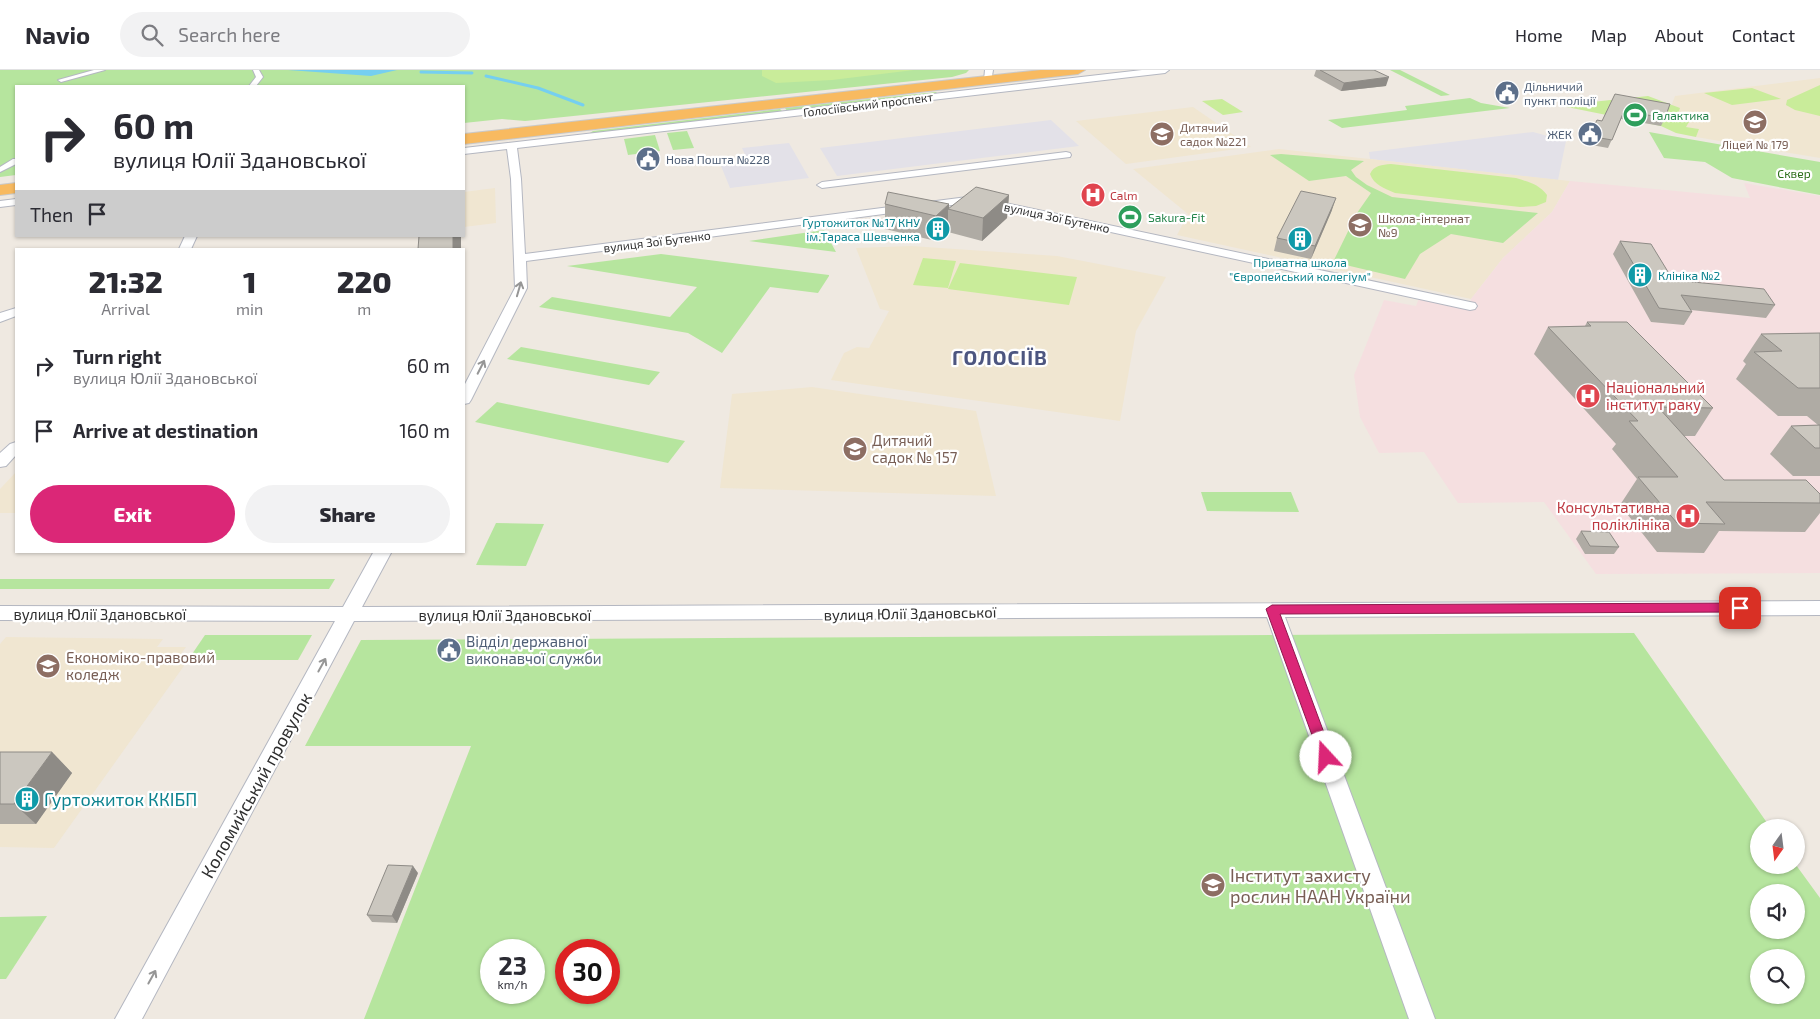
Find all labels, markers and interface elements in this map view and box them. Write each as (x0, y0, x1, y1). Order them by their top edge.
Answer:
search box (120, 12, 470, 57)
text: Navio (25, 20, 90, 49)
icon: search (138, 21, 166, 49)
text: Search here (178, 23, 280, 46)
text: Home (1515, 24, 1563, 46)
text: Map (1591, 24, 1627, 46)
text: About (1655, 24, 1704, 46)
text: Contact (1732, 24, 1795, 46)
place label: Дільничий пункт поліції (1524, 79, 1597, 108)
public building icon: Дільничий пункт поліції (1494, 80, 1520, 106)
street label: Голосіївський проспект (802, 89, 934, 119)
sports icon: Галактика (1622, 102, 1648, 128)
text: 60 m (113, 104, 194, 146)
icon: right (30, 105, 95, 170)
place label: Галактика (1652, 108, 1709, 122)
school or university icon: Ліцей № 179 (1742, 109, 1768, 135)
place label: Дитячий садок №221 (1180, 120, 1247, 148)
school or university icon: Дитячий садок №221 (1149, 121, 1175, 147)
public building icon: ЖЕК (1577, 121, 1603, 147)
place label: ЖЕК (1547, 127, 1572, 141)
place label: Ліцей № 179 (1721, 137, 1789, 151)
text: вулиця Юлії Здановської (113, 146, 366, 172)
public building icon: Нова Пошта №228 (635, 146, 661, 172)
place label: Нова Пошта №228 (666, 152, 770, 166)
park label: Сквер (1777, 166, 1811, 180)
hospital icon: Calm (1080, 182, 1106, 208)
place label: Calm (1110, 188, 1138, 202)
street label: вулиця Зої Бутенко (1003, 199, 1111, 236)
icon: arrive (83, 200, 111, 228)
text: Then (30, 203, 73, 226)
sports icon: Sakura-Fit (1117, 204, 1143, 230)
place label: Sakura-Fit (1148, 210, 1206, 224)
place label: Школа-інтернат №9 (1378, 211, 1470, 239)
school or university icon: Школа-інтернат №9 (1347, 212, 1373, 238)
place label: Гуртожиток №17 КНУ ім.Тараса Шевченка (802, 215, 920, 243)
building icon: Гуртожиток №17 КНУ ім.Тараса Шевченка (925, 216, 951, 242)
building icon: Приватна школа "Європейський колегіум" (1287, 226, 1313, 252)
street label: вулиця Зої Бутенко (603, 227, 712, 256)
place label: Приватна школа "Європейський колегіум" (1229, 255, 1371, 284)
building icon: Клініка №2 (1627, 262, 1653, 288)
text: 21:32 (88, 263, 163, 299)
text: 1 (243, 263, 256, 299)
text: 220 (337, 263, 392, 299)
place label: Клініка №2 (1658, 268, 1721, 282)
one-way arrow (514, 281, 524, 297)
text: Arrival (101, 299, 150, 318)
text: min (236, 299, 263, 318)
text: m (357, 299, 371, 318)
text: Turn right (73, 345, 161, 368)
district label: ГОЛОСІЇВ (952, 345, 1048, 369)
icon: right (30, 352, 58, 380)
text: 60 m (407, 354, 450, 377)
one-way arrow (476, 359, 486, 374)
text: вулиця Юлії Здановської (73, 368, 257, 387)
place label: Національний інститут раку (1606, 378, 1705, 414)
hospital icon: Національний інститут раку (1575, 383, 1601, 409)
icon: arrive (30, 417, 58, 445)
text: Arrive at destination (73, 419, 258, 442)
text: 160 m (399, 419, 450, 442)
place label: Дитячий садок № 157 (872, 431, 958, 466)
school or university icon: Дитячий садок № 157 (842, 436, 868, 462)
button: Exit (30, 485, 235, 543)
button: Share (245, 485, 450, 543)
place label: Консультативна поліклініка (1557, 498, 1670, 533)
hospital icon: Консультативна поліклініка (1675, 503, 1701, 529)
pin (1719, 587, 1761, 629)
icon: arrive (1726, 594, 1754, 622)
street label: вулиця Юлії Здановської (823, 602, 997, 625)
street label: вулиця Юлії Здановської (14, 605, 187, 624)
street label: вулиця Юлії Здановської (419, 606, 592, 625)
place label: Відділ державної виконавчої служби (466, 632, 602, 668)
public building icon: Відділ державної виконавчої служби (436, 637, 462, 663)
place label: Економіко-правовий коледж (66, 648, 215, 683)
school or university icon: Економіко-правовий коледж (35, 653, 61, 679)
one-way arrow (318, 658, 327, 673)
street label: Коломийський провулок (196, 688, 316, 882)
position arrow (1299, 730, 1351, 782)
building icon: Гуртожиток ККІБП (14, 786, 40, 812)
place label: Гуртожиток ККІБП (44, 788, 197, 810)
north arrow (1750, 819, 1805, 874)
map controls (1750, 819, 1805, 1004)
place label: Інститут захисту рослин НААН України (1230, 864, 1411, 907)
school or university icon: Інститут захисту рослин НААН України (1200, 872, 1226, 898)
button: sound (1750, 884, 1805, 939)
speed limit sign: 30 (555, 939, 620, 1004)
button: search (1750, 949, 1805, 1004)
text: 23 (498, 950, 527, 980)
one-way arrow (147, 969, 157, 984)
text: km/h (498, 977, 527, 991)

